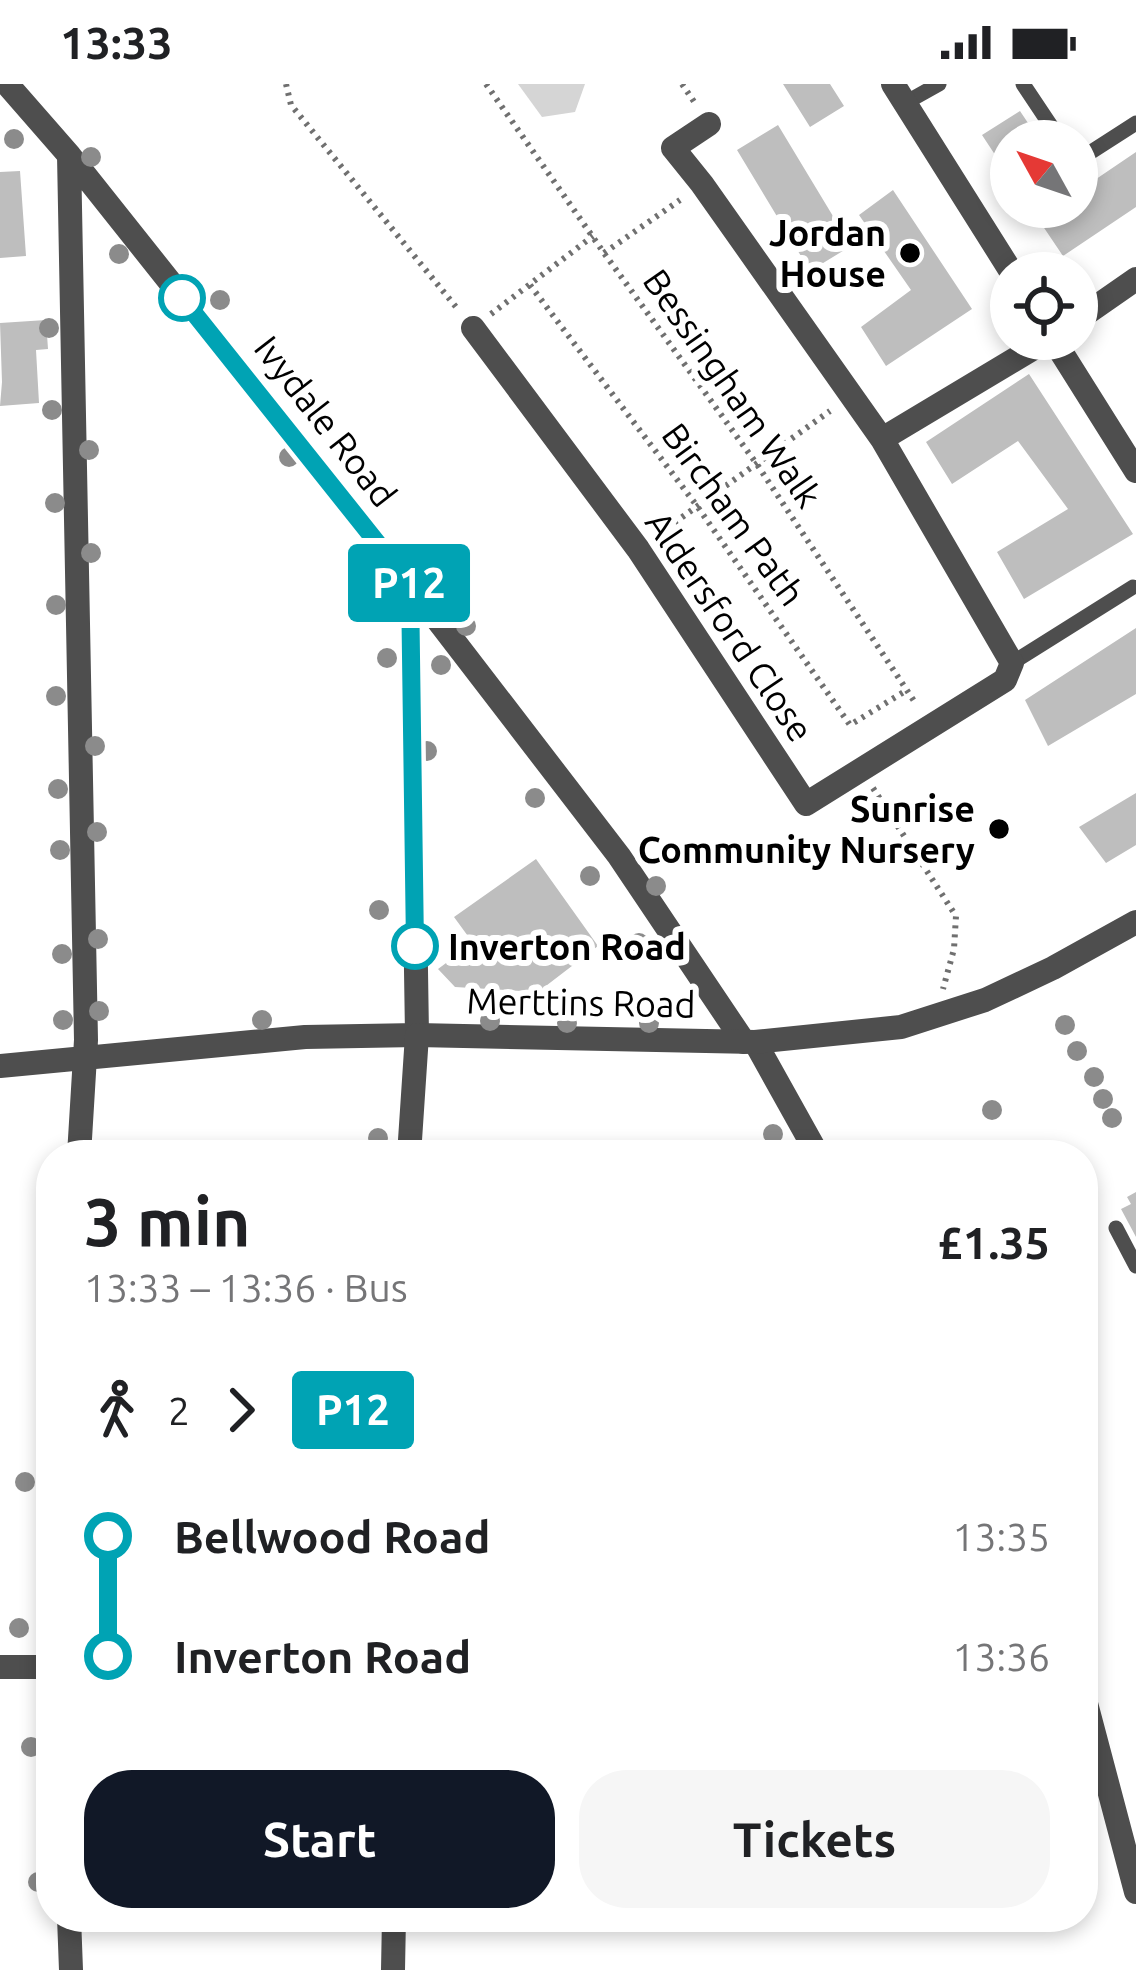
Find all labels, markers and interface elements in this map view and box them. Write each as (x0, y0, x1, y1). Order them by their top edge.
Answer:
text: 13:33 (60, 17, 173, 68)
north arrow (990, 120, 1098, 228)
map controls (990, 120, 1098, 360)
place label: Jordan House (769, 212, 886, 294)
marker: Jordan House (897, 240, 923, 266)
button: locate (990, 252, 1098, 360)
street label: Bessingham Walk (636, 261, 830, 515)
unlabelled marker (160, 276, 204, 320)
street label: Ivydale Road (247, 328, 405, 514)
street label: Bircham Path (654, 415, 814, 613)
street label: Aldersford Close (638, 503, 822, 749)
line badge: P12 (340, 544, 478, 622)
text: P12 (372, 559, 446, 606)
place label: Sunrise Community Nursery (638, 788, 975, 870)
marker: Sunrise Community Nursery (986, 816, 1012, 842)
marker: Inverton Road (393, 924, 437, 968)
place label: Inverton Road (448, 926, 686, 967)
street label: Merttins Road (466, 980, 696, 1024)
text: 3 min (84, 1184, 251, 1258)
text: £1.35 (937, 1217, 1050, 1268)
text: 13:33 – 13:36 · Bus (84, 1266, 408, 1309)
icon: walk (84, 1377, 150, 1443)
icon: forward (208, 1377, 274, 1443)
text: P12 (316, 1386, 390, 1433)
text: 2 (168, 1389, 190, 1432)
text: Bellwood Road (174, 1511, 490, 1562)
text: 13:35 (952, 1515, 1050, 1558)
text: Inverton Road (174, 1631, 471, 1682)
text: 13:36 (952, 1635, 1050, 1678)
button: Start (84, 1770, 555, 1908)
button: Tickets (579, 1770, 1050, 1908)

